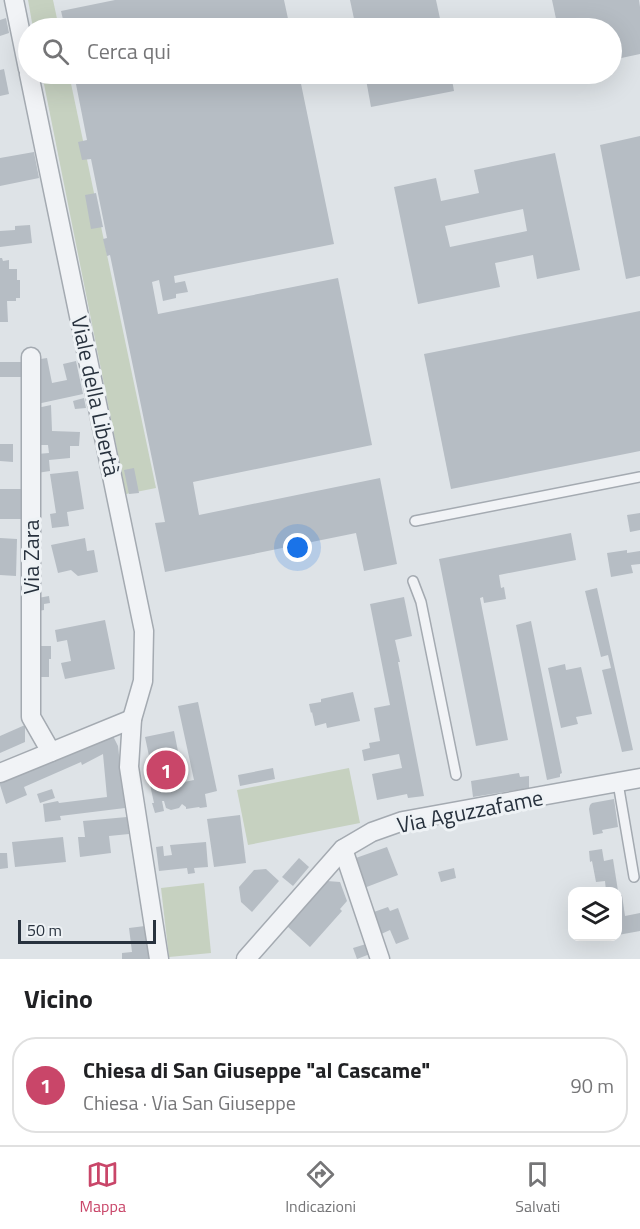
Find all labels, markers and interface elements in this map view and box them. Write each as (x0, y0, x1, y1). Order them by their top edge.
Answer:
search box (18, 18, 622, 84)
text: Cerca qui (87, 34, 171, 68)
icon: search (39, 35, 72, 68)
street label: Viale della Libertà (62, 313, 130, 479)
street label: Via Zara (14, 520, 48, 594)
your location (283, 533, 312, 562)
pin: 1 (146, 748, 186, 792)
street label: Via Aguzzafame (394, 780, 546, 842)
map controls (568, 887, 622, 941)
button: layers (568, 887, 622, 941)
scale bar (18, 917, 156, 944)
text: 50 m (27, 918, 62, 942)
text: Vicino (24, 979, 93, 1018)
text: Chiesa di San Giuseppe "al Cascame" (83, 1053, 430, 1087)
text: 1 (40, 1070, 51, 1101)
text: 90 m (570, 1070, 614, 1101)
text: Chiesa · Via San Giuseppe (83, 1087, 296, 1118)
tab: Mappa (80, 1158, 126, 1218)
tab: Indicazioni (285, 1158, 356, 1218)
tab: Salvati (515, 1158, 560, 1218)

